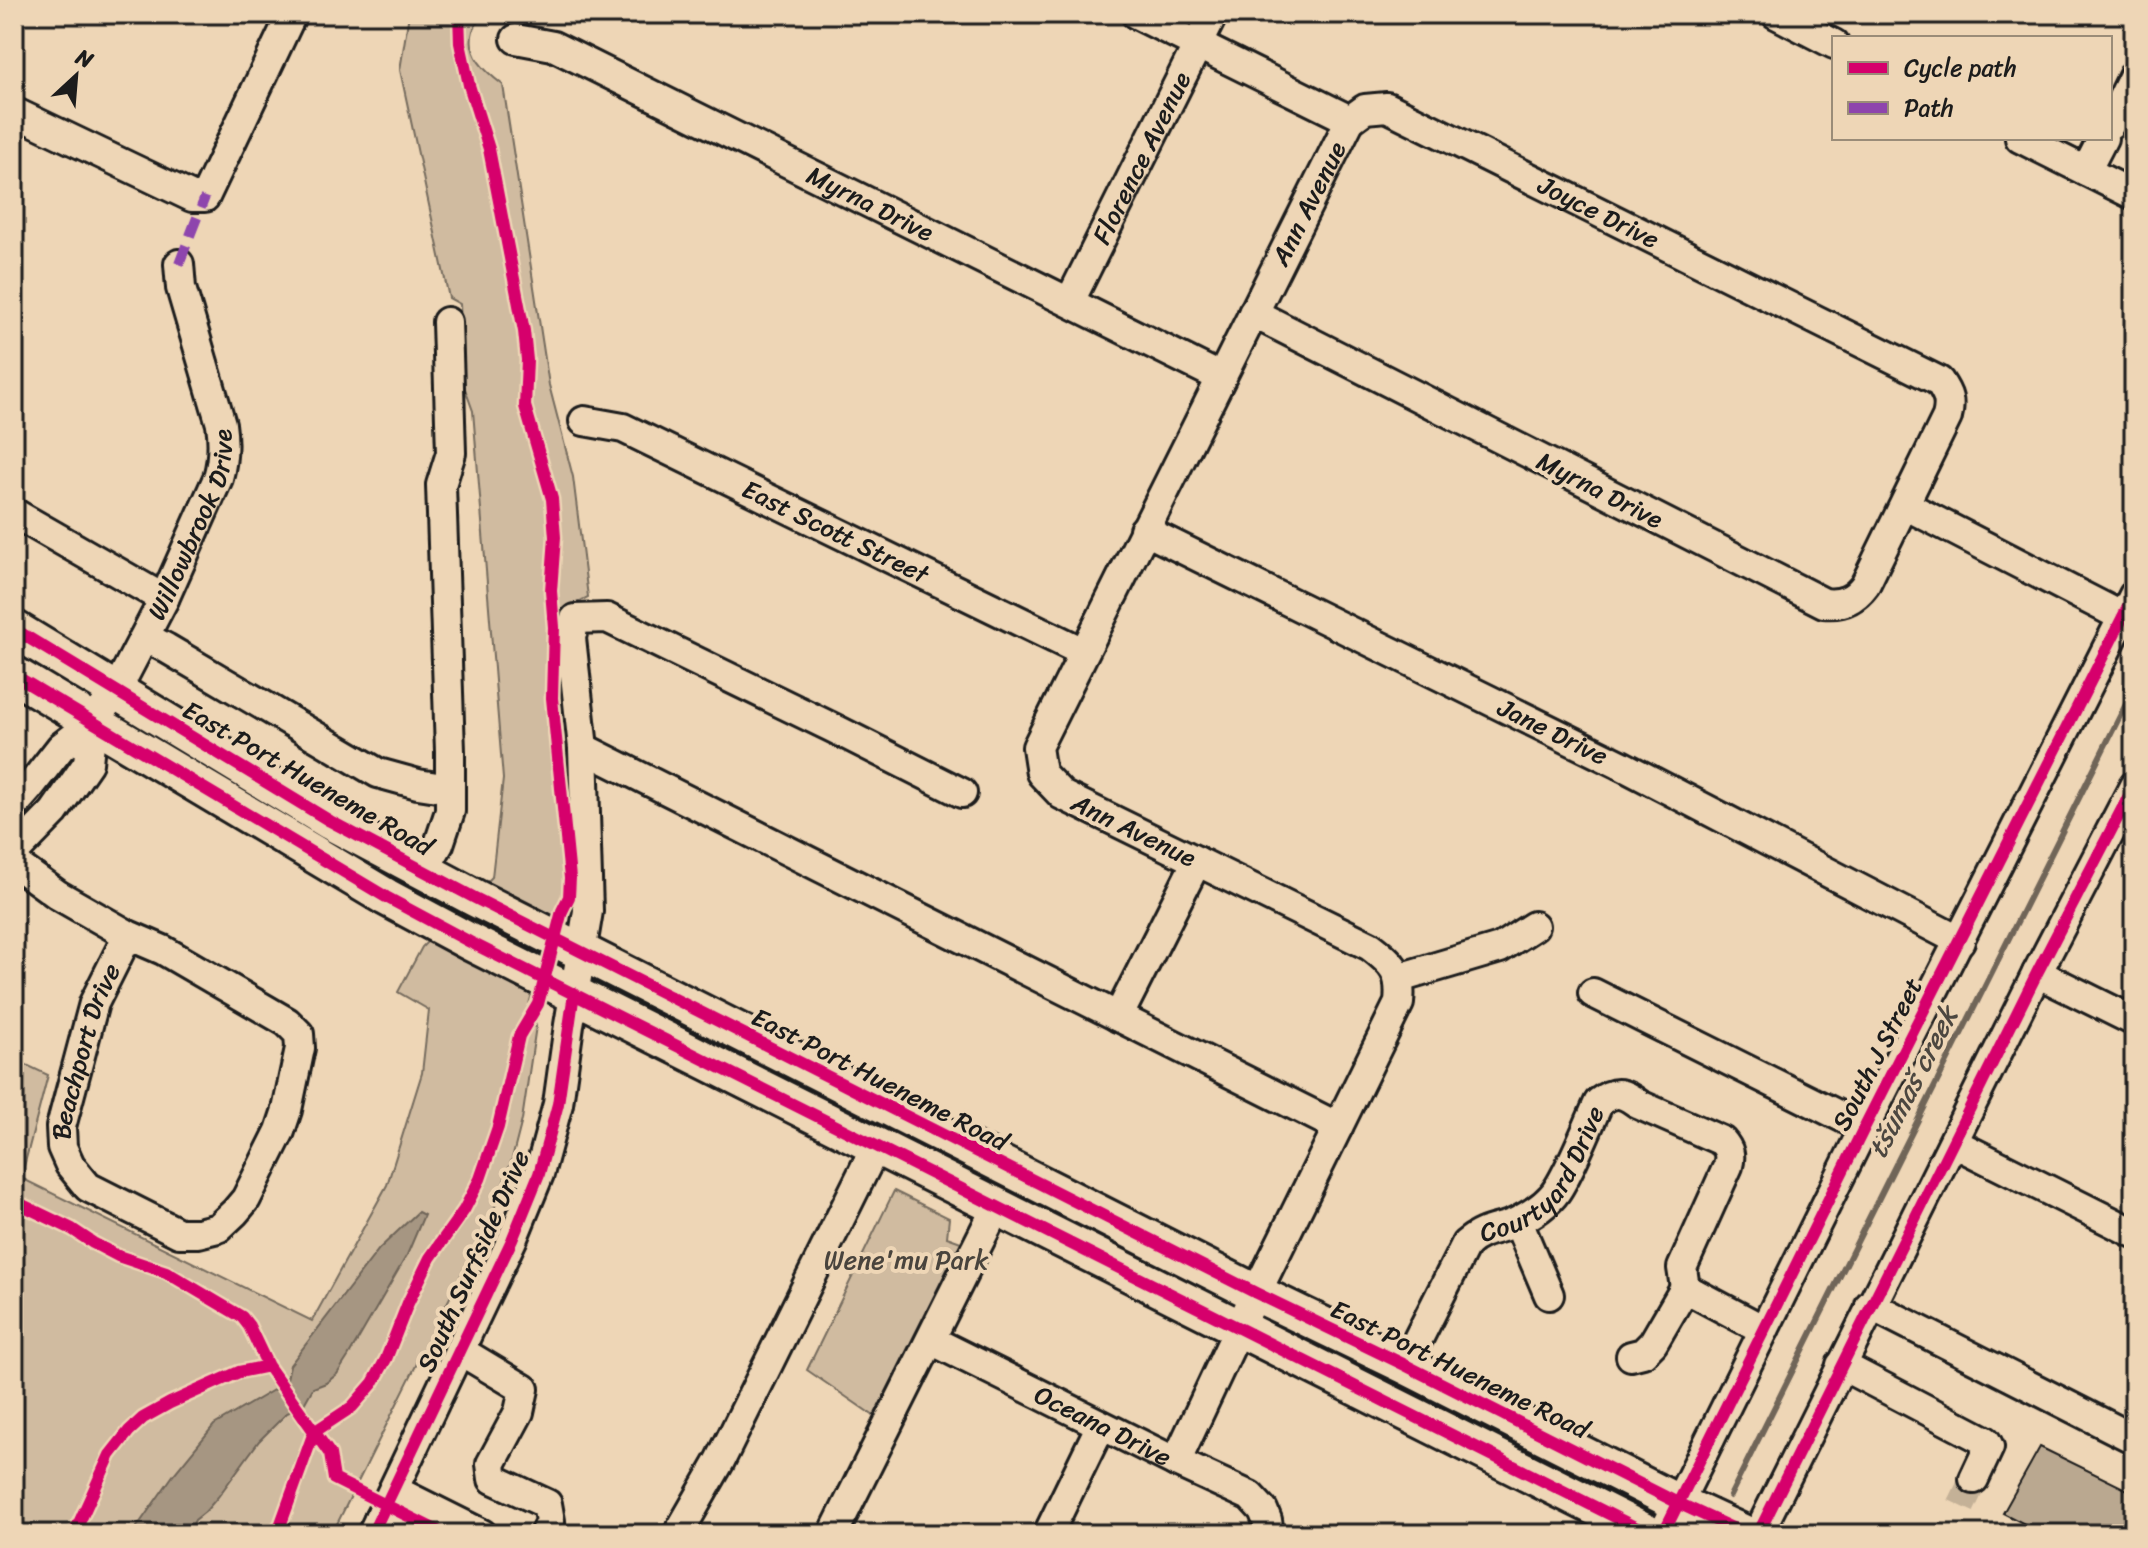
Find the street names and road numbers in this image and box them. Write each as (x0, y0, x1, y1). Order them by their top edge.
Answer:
street label: Florence Avenue (1079, 63, 1204, 252)
street label: Ann Avenue (1257, 132, 1359, 275)
street label: Myrna Drive (799, 152, 943, 255)
street label: Joyce Drive (1529, 162, 1668, 262)
street label: Willowbrook Drive (134, 427, 246, 628)
street label: Myrna Drive (1528, 438, 1672, 542)
street label: East Scott Street (734, 466, 938, 597)
street label: Jane Drive (1489, 684, 1616, 778)
street label: East Port Hueneme Road (174, 687, 444, 870)
street label: Ann Avenue (1062, 779, 1205, 880)
street label: Beachport Drive (38, 955, 134, 1141)
street label: South J Street (1819, 969, 1935, 1139)
street label: East Port Hueneme Road (743, 994, 1019, 1165)
street label: Courtyard Drive (1473, 1098, 1618, 1256)
street label: South Surfside Drive (403, 1142, 543, 1380)
street label: East Port Hueneme Road (1323, 1286, 1600, 1453)
street label: Oceana Drive (1026, 1372, 1180, 1479)

